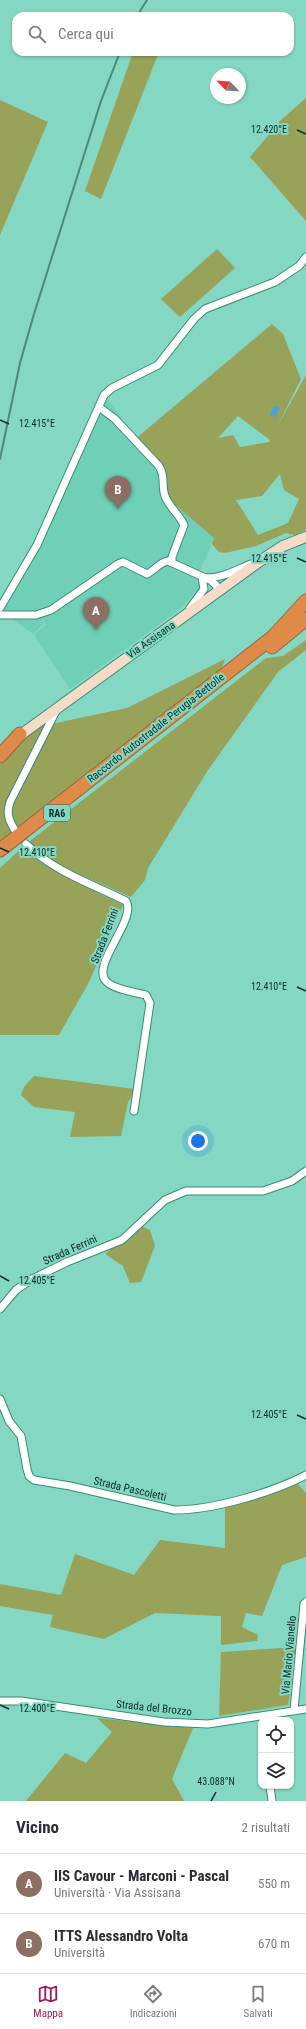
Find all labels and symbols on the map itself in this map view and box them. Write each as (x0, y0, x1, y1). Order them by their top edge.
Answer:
north arrow (210, 68, 246, 104)
text: 12.420°E (251, 124, 287, 135)
text: 12.415°E (19, 418, 55, 429)
pin: B (105, 476, 131, 509)
text: 12.415°E (251, 553, 287, 564)
pin: A (83, 597, 109, 630)
street label: Via Assisana (124, 619, 178, 661)
street label: Raccordo Autostradale Perugia-Bettolle (85, 670, 227, 786)
road number: RA6 (44, 805, 70, 821)
text: 12.410°E (19, 847, 55, 858)
street label: Strada Ferrini (89, 907, 121, 965)
text: 12.410°E (251, 981, 287, 992)
your location (188, 1131, 208, 1151)
street label: Strada Ferrini (41, 1232, 99, 1268)
text: 12.405°E (19, 1275, 55, 1286)
text: 12.405°E (251, 1409, 287, 1420)
street label: Strada Pascoletti (92, 1474, 168, 1504)
street label: Via Mario Vianello (279, 1615, 299, 1695)
street label: Strada del Brozzo (115, 1698, 193, 1718)
text: 12.400°E (19, 1703, 55, 1714)
text: 43.088°N (197, 1776, 235, 1787)

